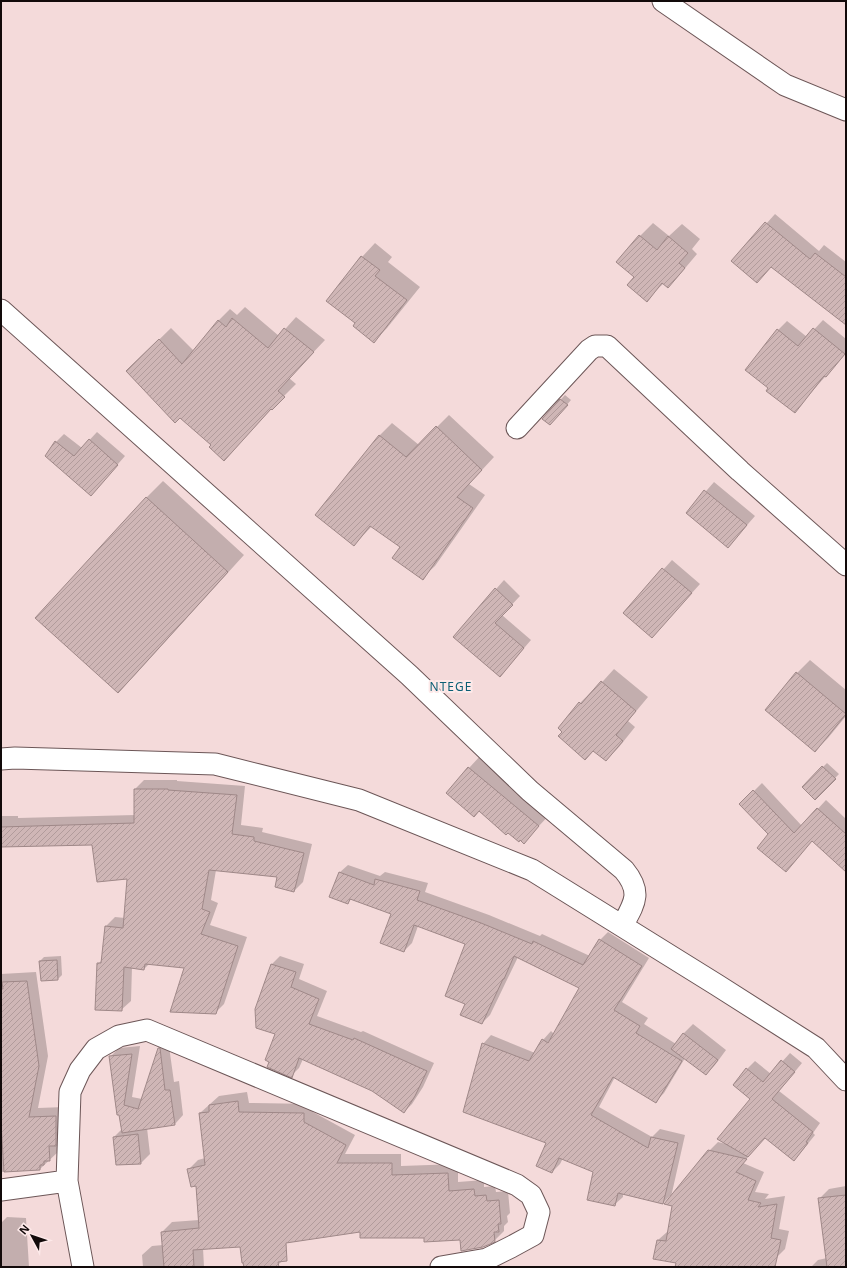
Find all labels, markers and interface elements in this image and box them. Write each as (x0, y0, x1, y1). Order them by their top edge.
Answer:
district label: NTEGE (430, 678, 472, 695)
north arrow (12, 1216, 52, 1256)
text: N (15, 1221, 33, 1238)

